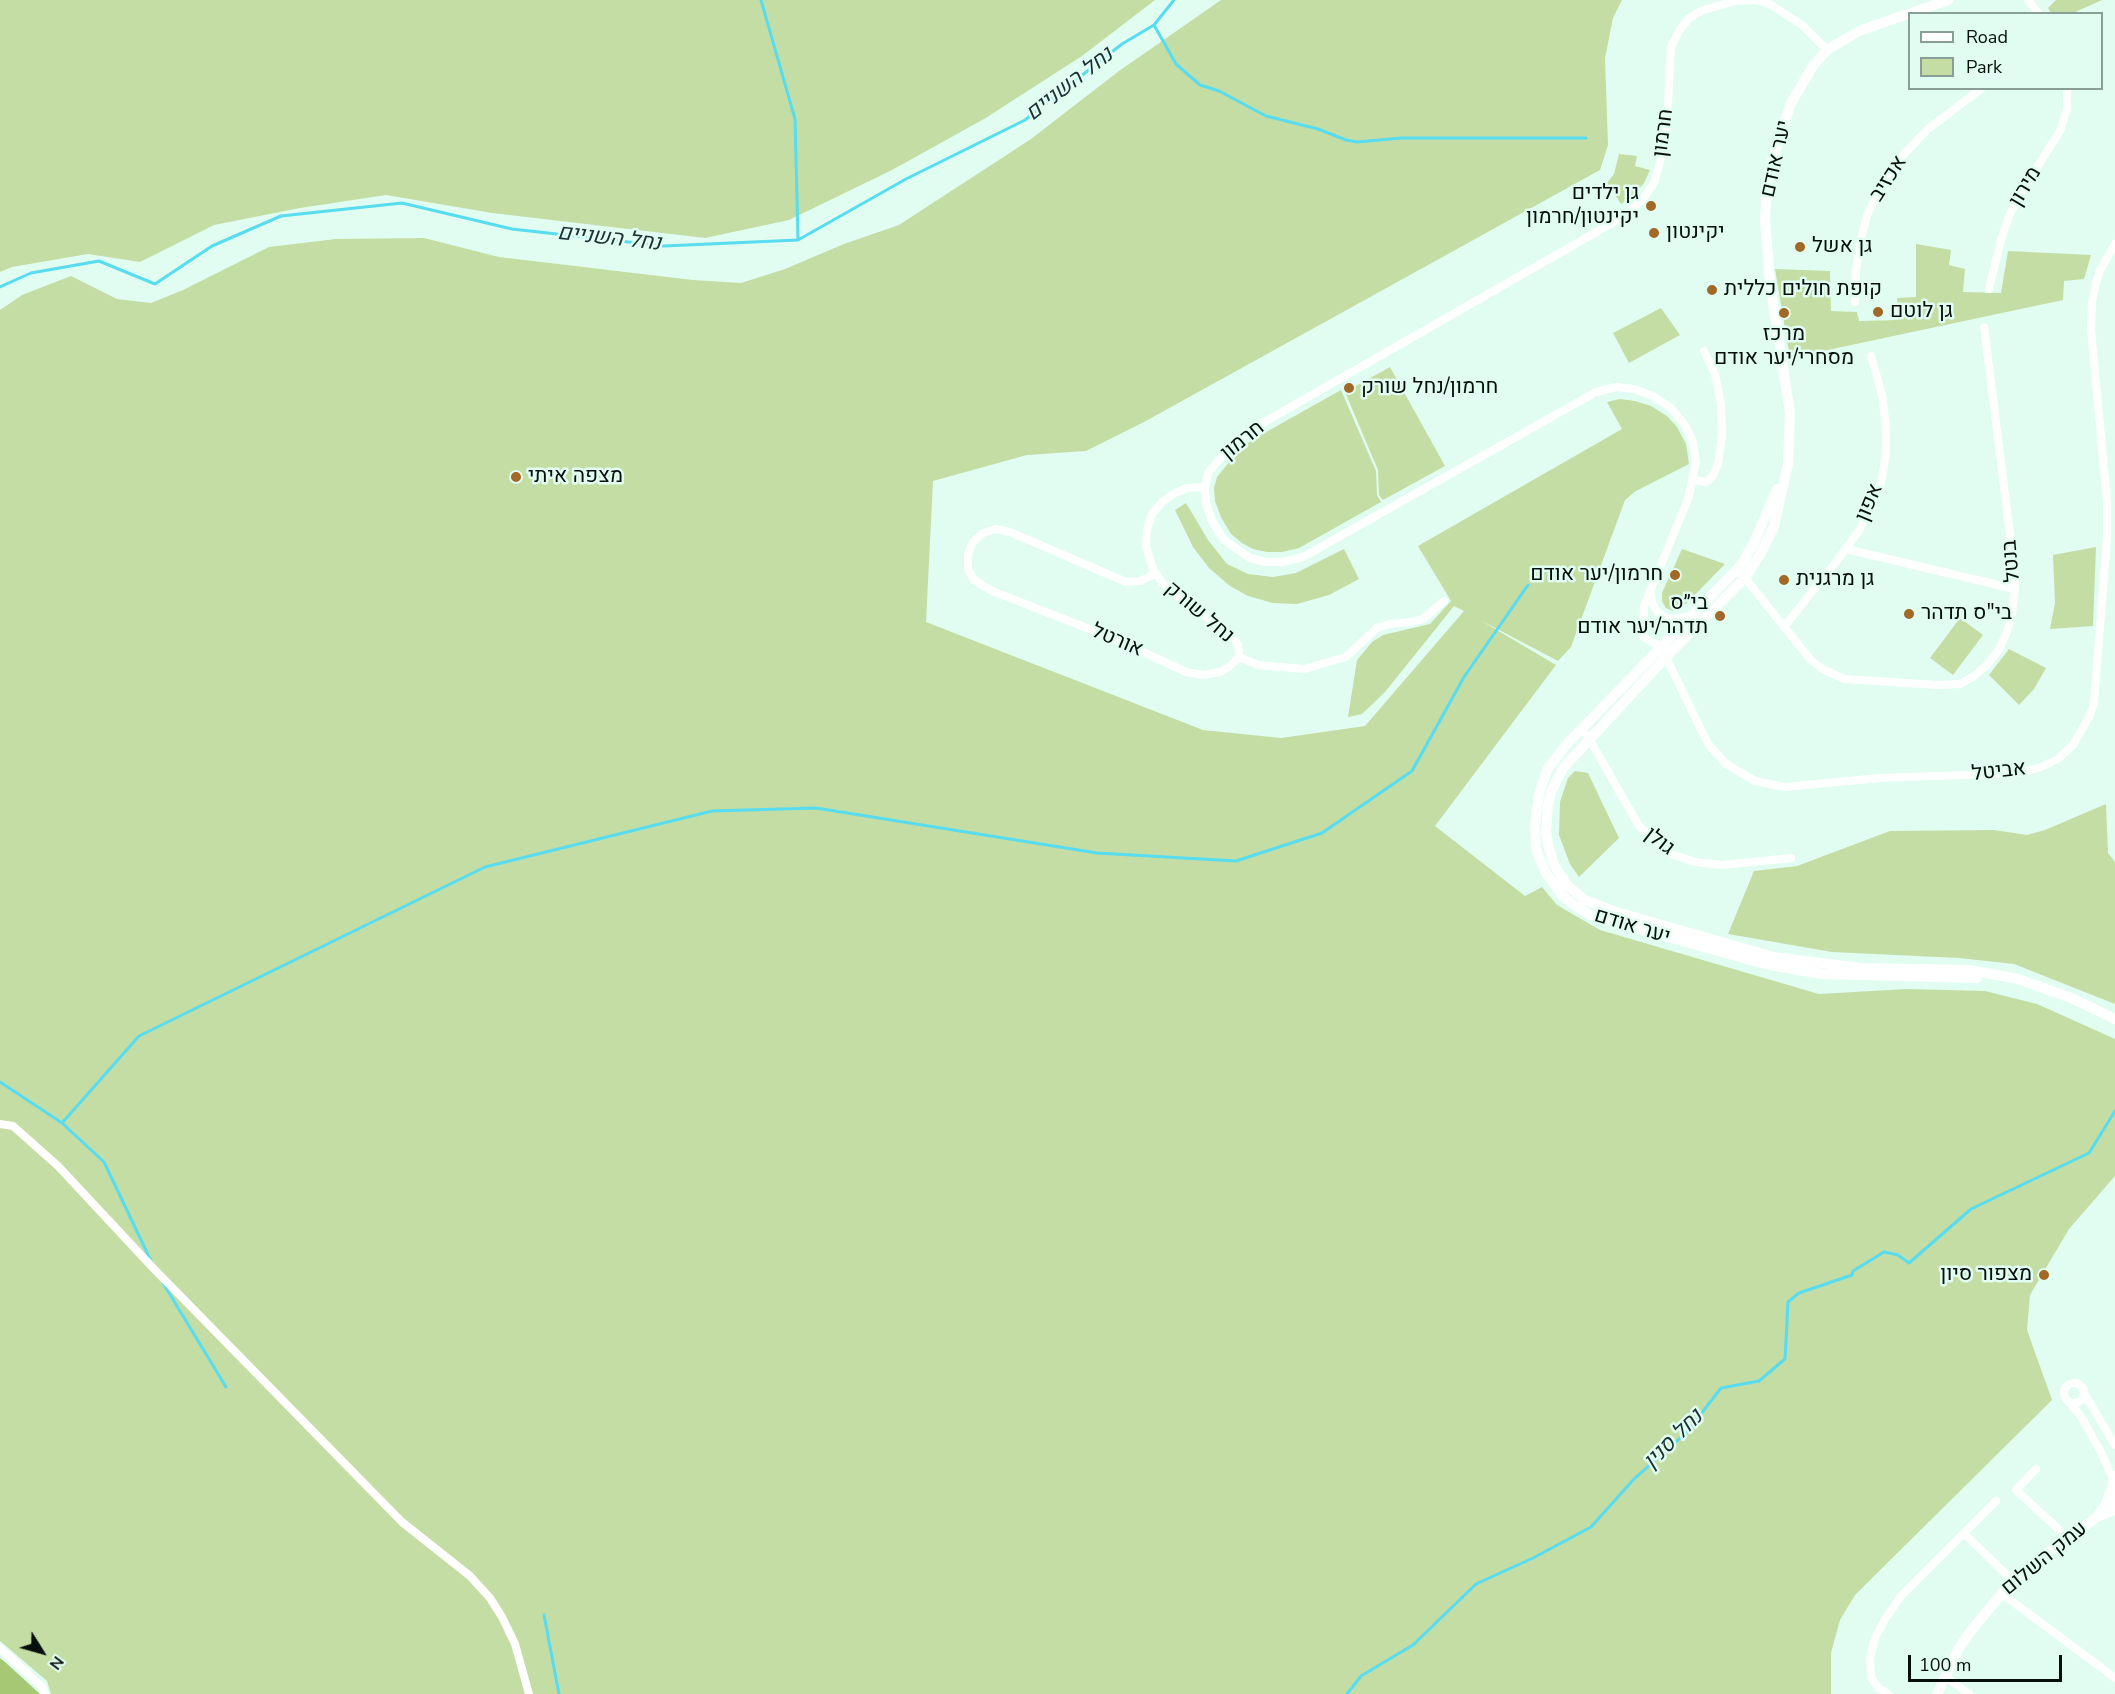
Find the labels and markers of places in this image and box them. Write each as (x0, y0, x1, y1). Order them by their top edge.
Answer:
place label: גן ילדים יקינטון/חרמון (1526, 181, 1639, 231)
marker: גן ילדים יקינטון/חרמון (1644, 199, 1658, 213)
place label: יקינטון (1666, 220, 1725, 246)
marker: יקינטון (1647, 226, 1661, 240)
place label: גן אשל (1812, 234, 1872, 260)
marker: גן אשל (1793, 240, 1807, 254)
place label: קופת חולים כללית (1724, 277, 1882, 303)
marker: קופת חולים כללית (1705, 283, 1719, 297)
place label: גן לוטם (1890, 299, 1953, 325)
marker: גן לוטם (1871, 305, 1885, 319)
marker: מרכז מסחרי/יער אודם (1777, 306, 1791, 320)
place label: מרכז מסחרי/יער אודם (1714, 322, 1854, 372)
place label: חרמון/נחל שורק (1361, 375, 1498, 401)
marker: חרמון/נחל שורק (1342, 381, 1356, 395)
place label: מצפה איתי (528, 464, 623, 490)
marker: מצפה איתי (509, 470, 523, 484)
place label: חרמון/יער אודם (1530, 562, 1663, 588)
place label: גן מרגנית (1796, 567, 1874, 593)
marker: חרמון/יער אודם (1668, 568, 1682, 582)
marker: גן מרגנית (1777, 573, 1791, 587)
place label: בי״ס תדהר/יער אודם (1577, 591, 1708, 641)
place label: בי"ס תדהר (1921, 601, 2012, 627)
marker: בי"ס תדהר (1902, 607, 1916, 621)
marker: בי״ס תדהר/יער אודם (1713, 609, 1727, 623)
place label: מצפור סיון (1940, 1262, 2032, 1288)
marker: מצפור סיון (2037, 1268, 2051, 1282)

